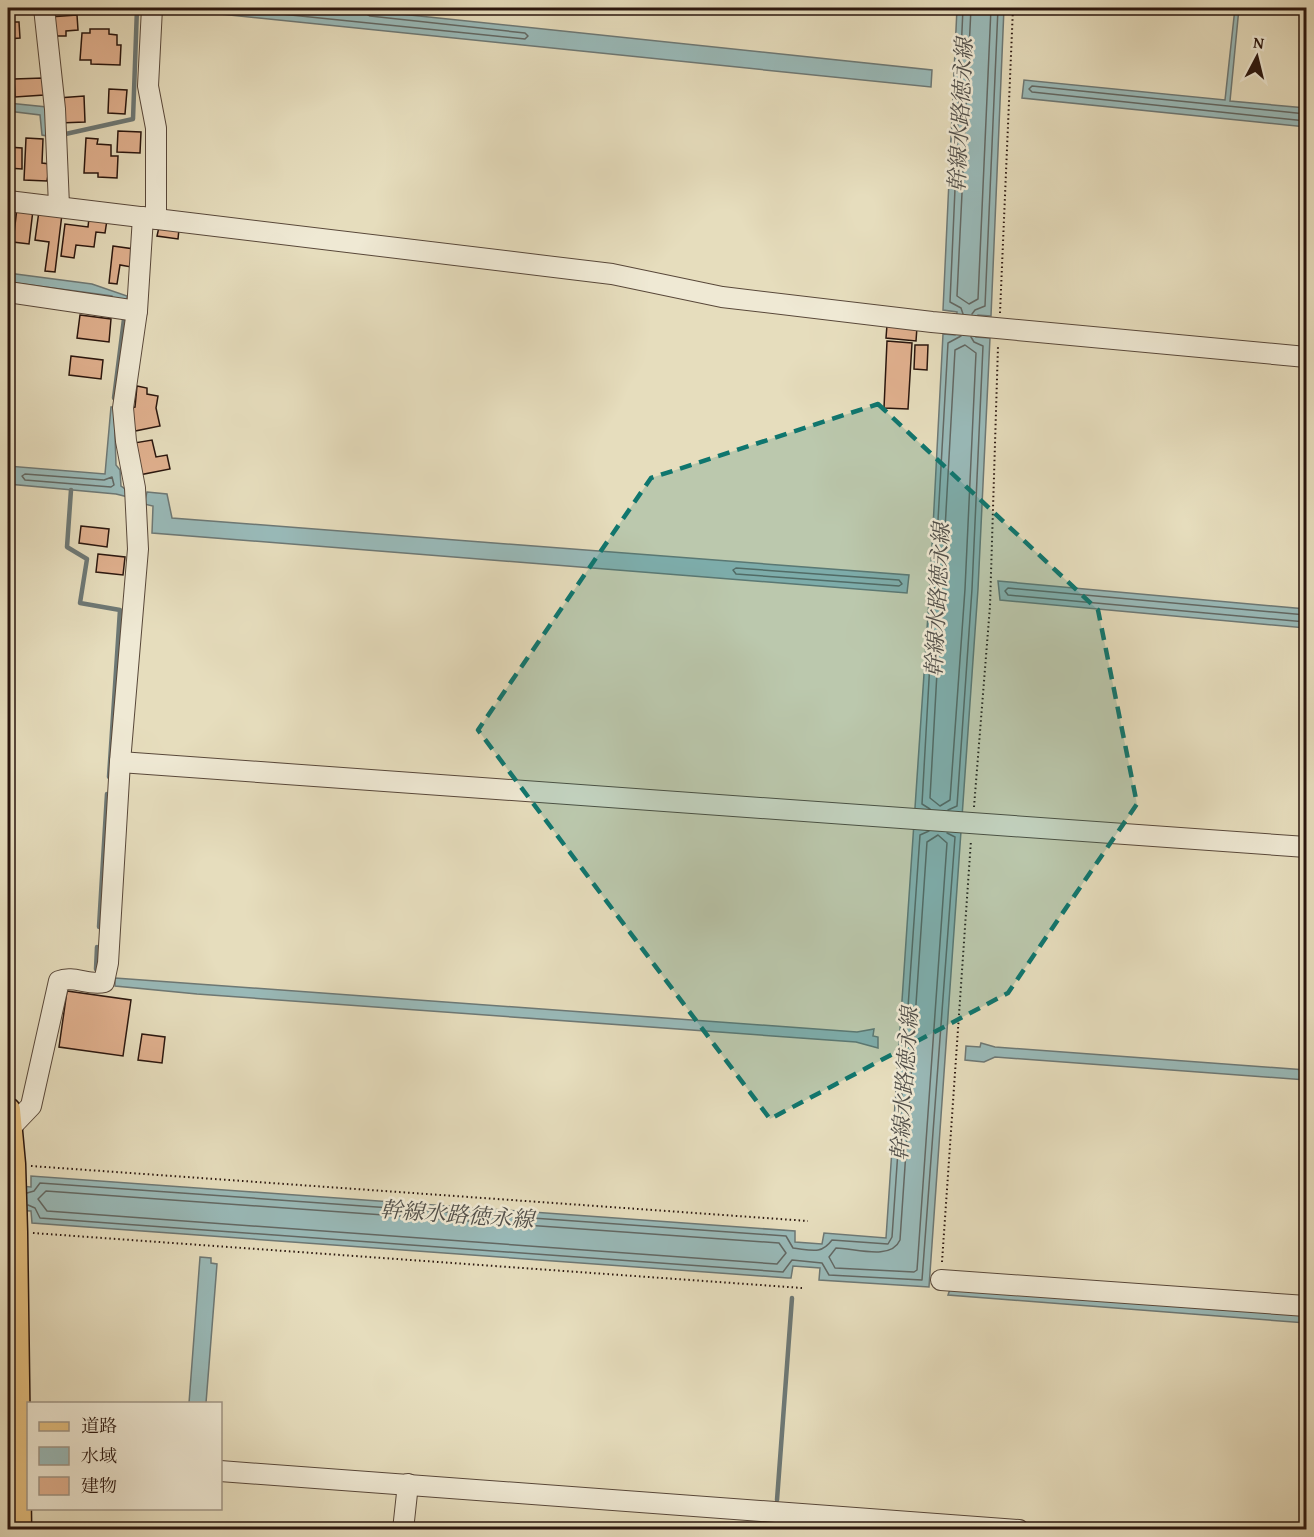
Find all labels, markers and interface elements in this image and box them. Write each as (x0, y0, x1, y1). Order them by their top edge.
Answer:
north arrow (1227, 27, 1287, 87)
text: N (1252, 30, 1266, 55)
water label: 幹線水路徳永線 (940, 34, 980, 193)
water label: 幹線水路徳永線 (917, 519, 957, 678)
water label: 幹線水路徳永線 (883, 1003, 926, 1162)
water label: 幹線水路徳永線 (379, 1193, 538, 1236)
legend (27, 1402, 222, 1510)
text: 道路 (81, 1412, 117, 1439)
text: 水域 (81, 1442, 117, 1469)
text: 建物 (81, 1472, 117, 1499)

